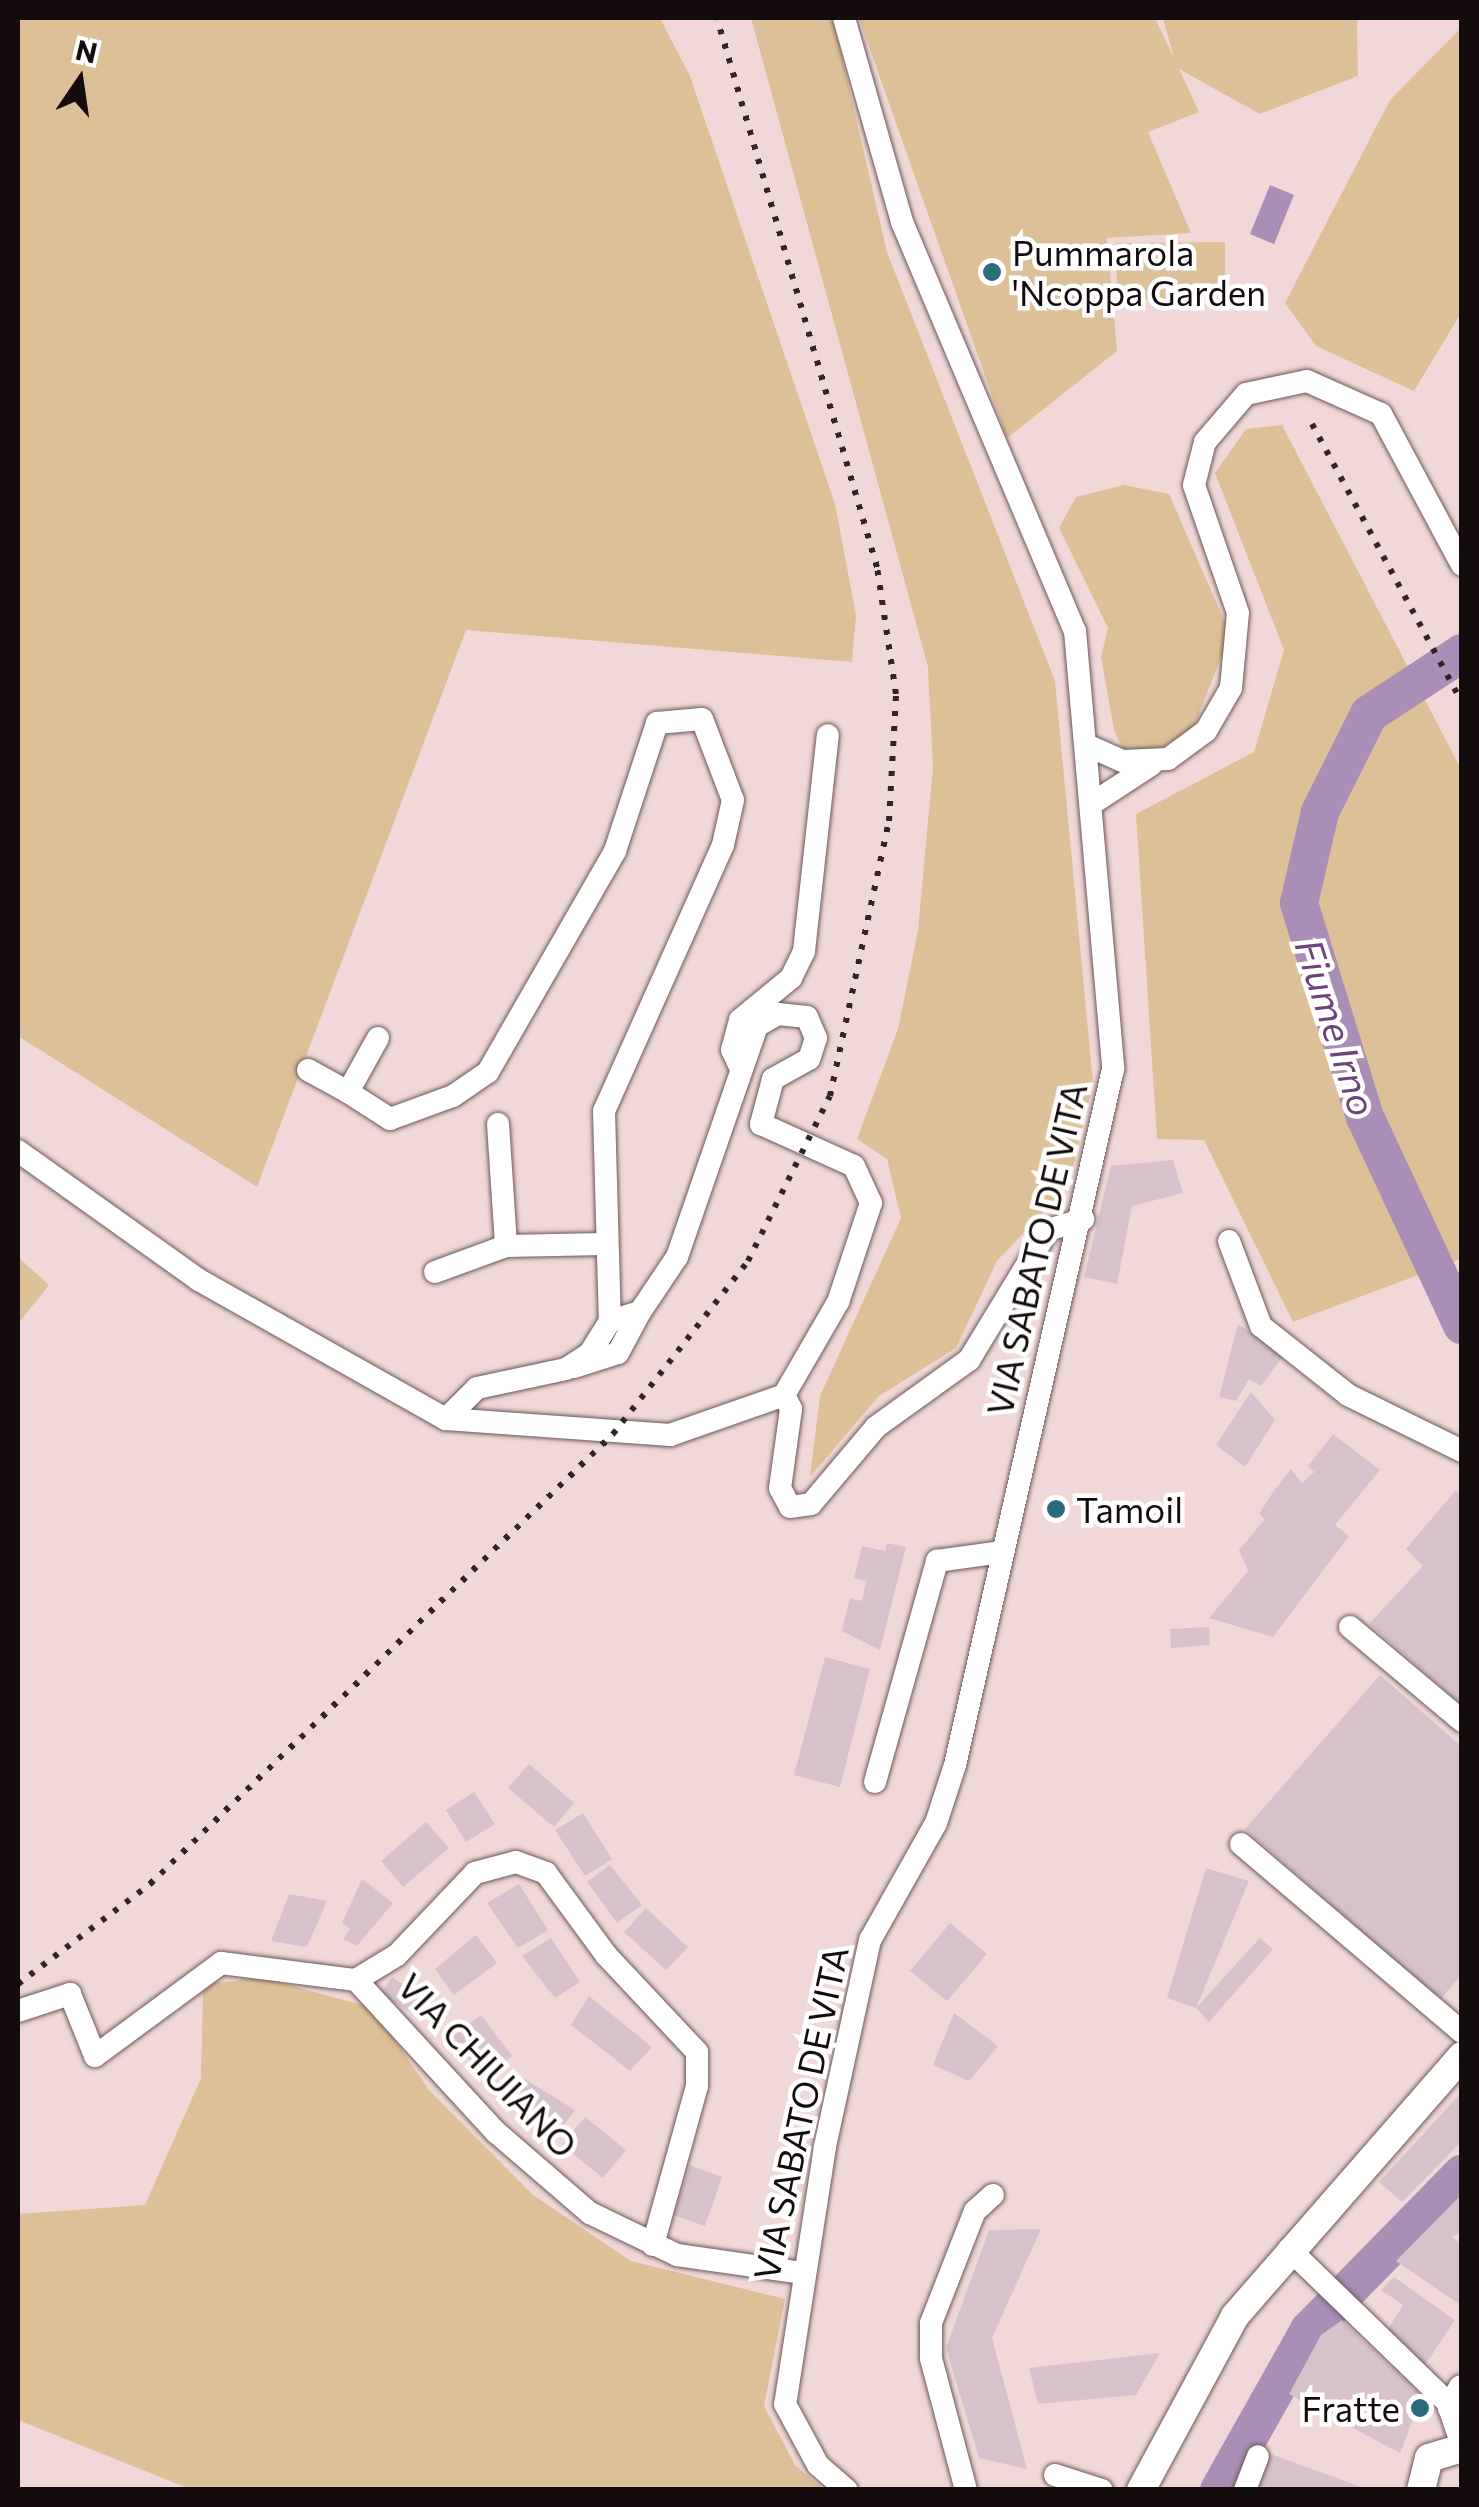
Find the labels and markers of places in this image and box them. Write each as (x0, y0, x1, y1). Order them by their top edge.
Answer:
place label: Pummarola 'Ncoppa Garden (1012, 231, 1266, 313)
marker: Pummarola 'Ncoppa Garden (981, 261, 1003, 283)
place label: Tamoil (1076, 1488, 1183, 1530)
marker: Tamoil (1045, 1498, 1067, 1520)
place label: Fratte (1302, 2387, 1400, 2429)
marker: Fratte (1409, 2397, 1431, 2419)

